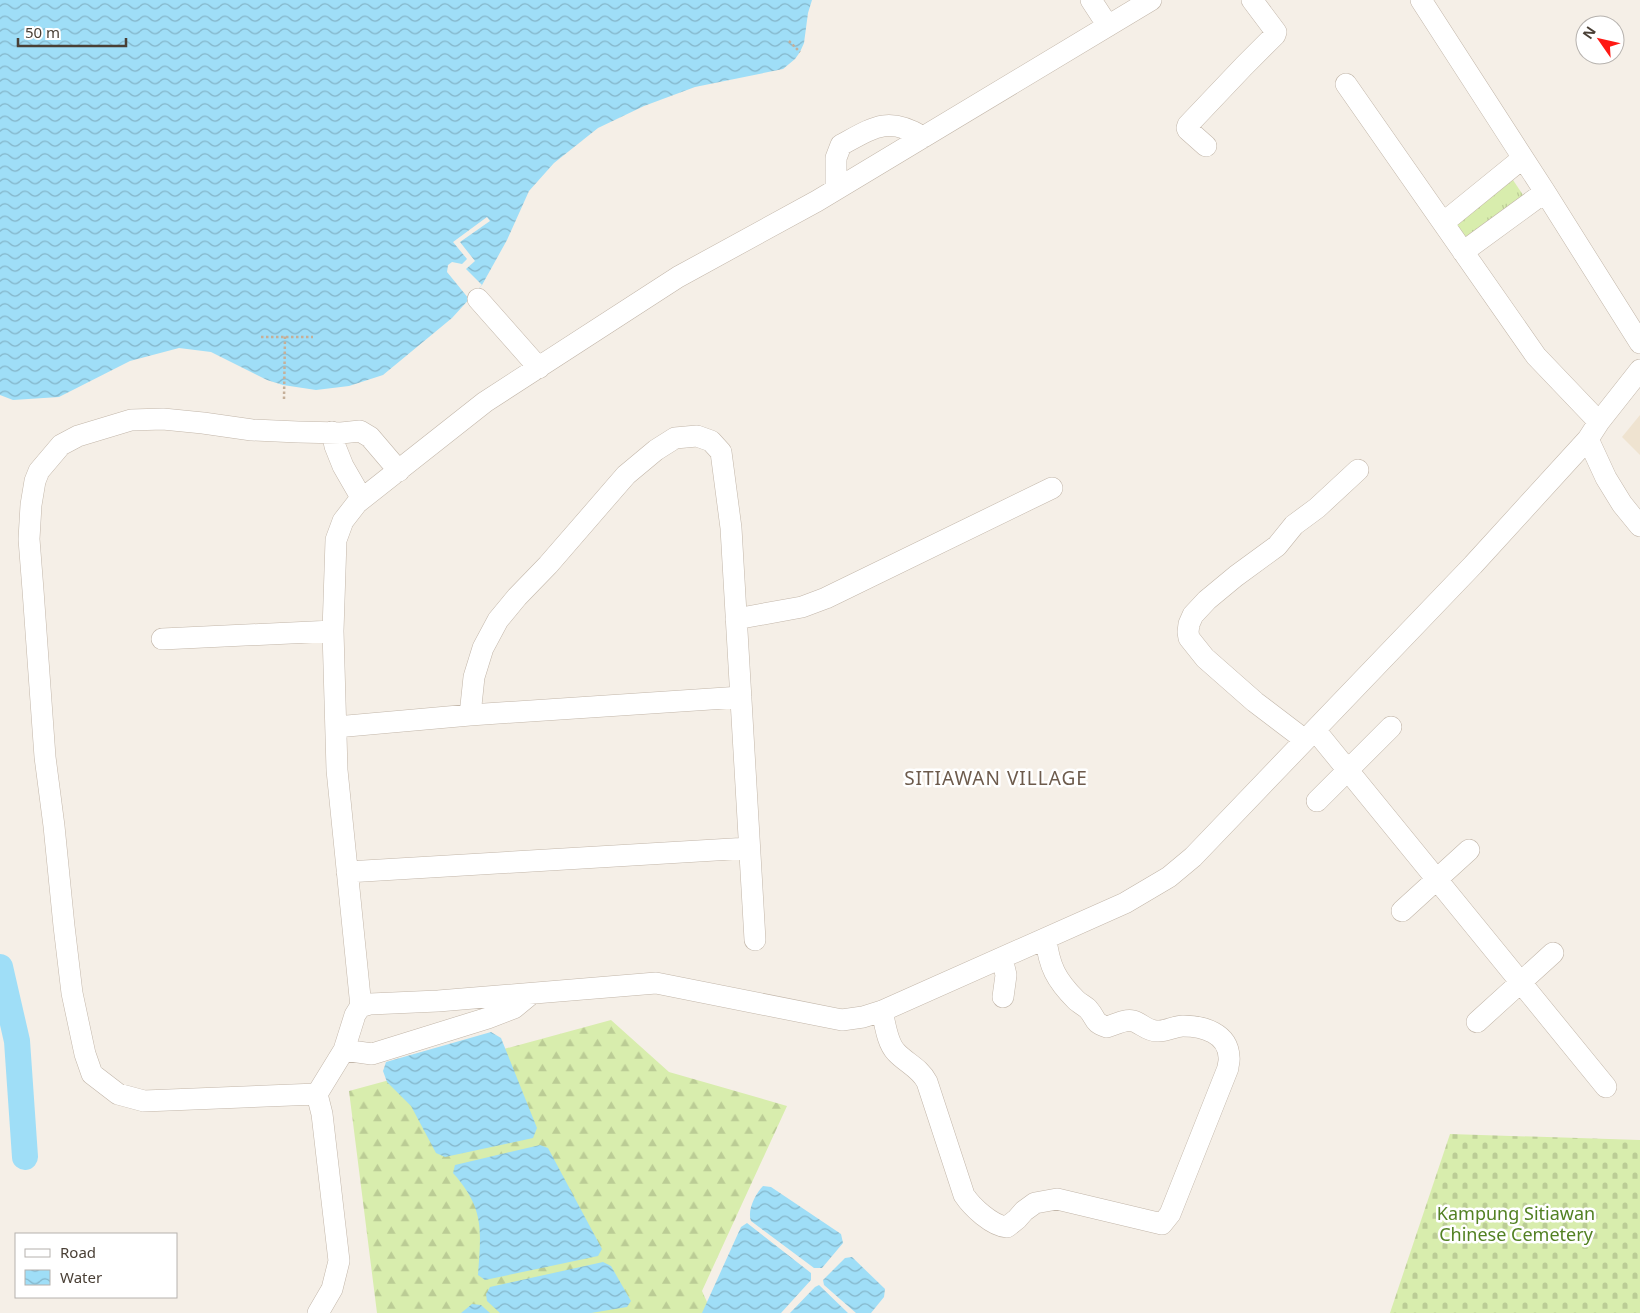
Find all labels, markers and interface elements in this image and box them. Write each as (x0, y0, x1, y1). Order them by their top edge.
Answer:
scale bar (18, 15, 125, 47)
north arrow (1575, 15, 1625, 65)
text: 50 m (25, 22, 60, 42)
text: N (1578, 22, 1600, 42)
district label: SITIAWAN VILLAGE (904, 765, 1088, 791)
park label: Kampung Sitiawan Chinese Cemetery (1437, 1201, 1595, 1246)
legend (15, 1233, 178, 1298)
text: Road (60, 1242, 96, 1262)
text: Water (60, 1267, 102, 1287)

